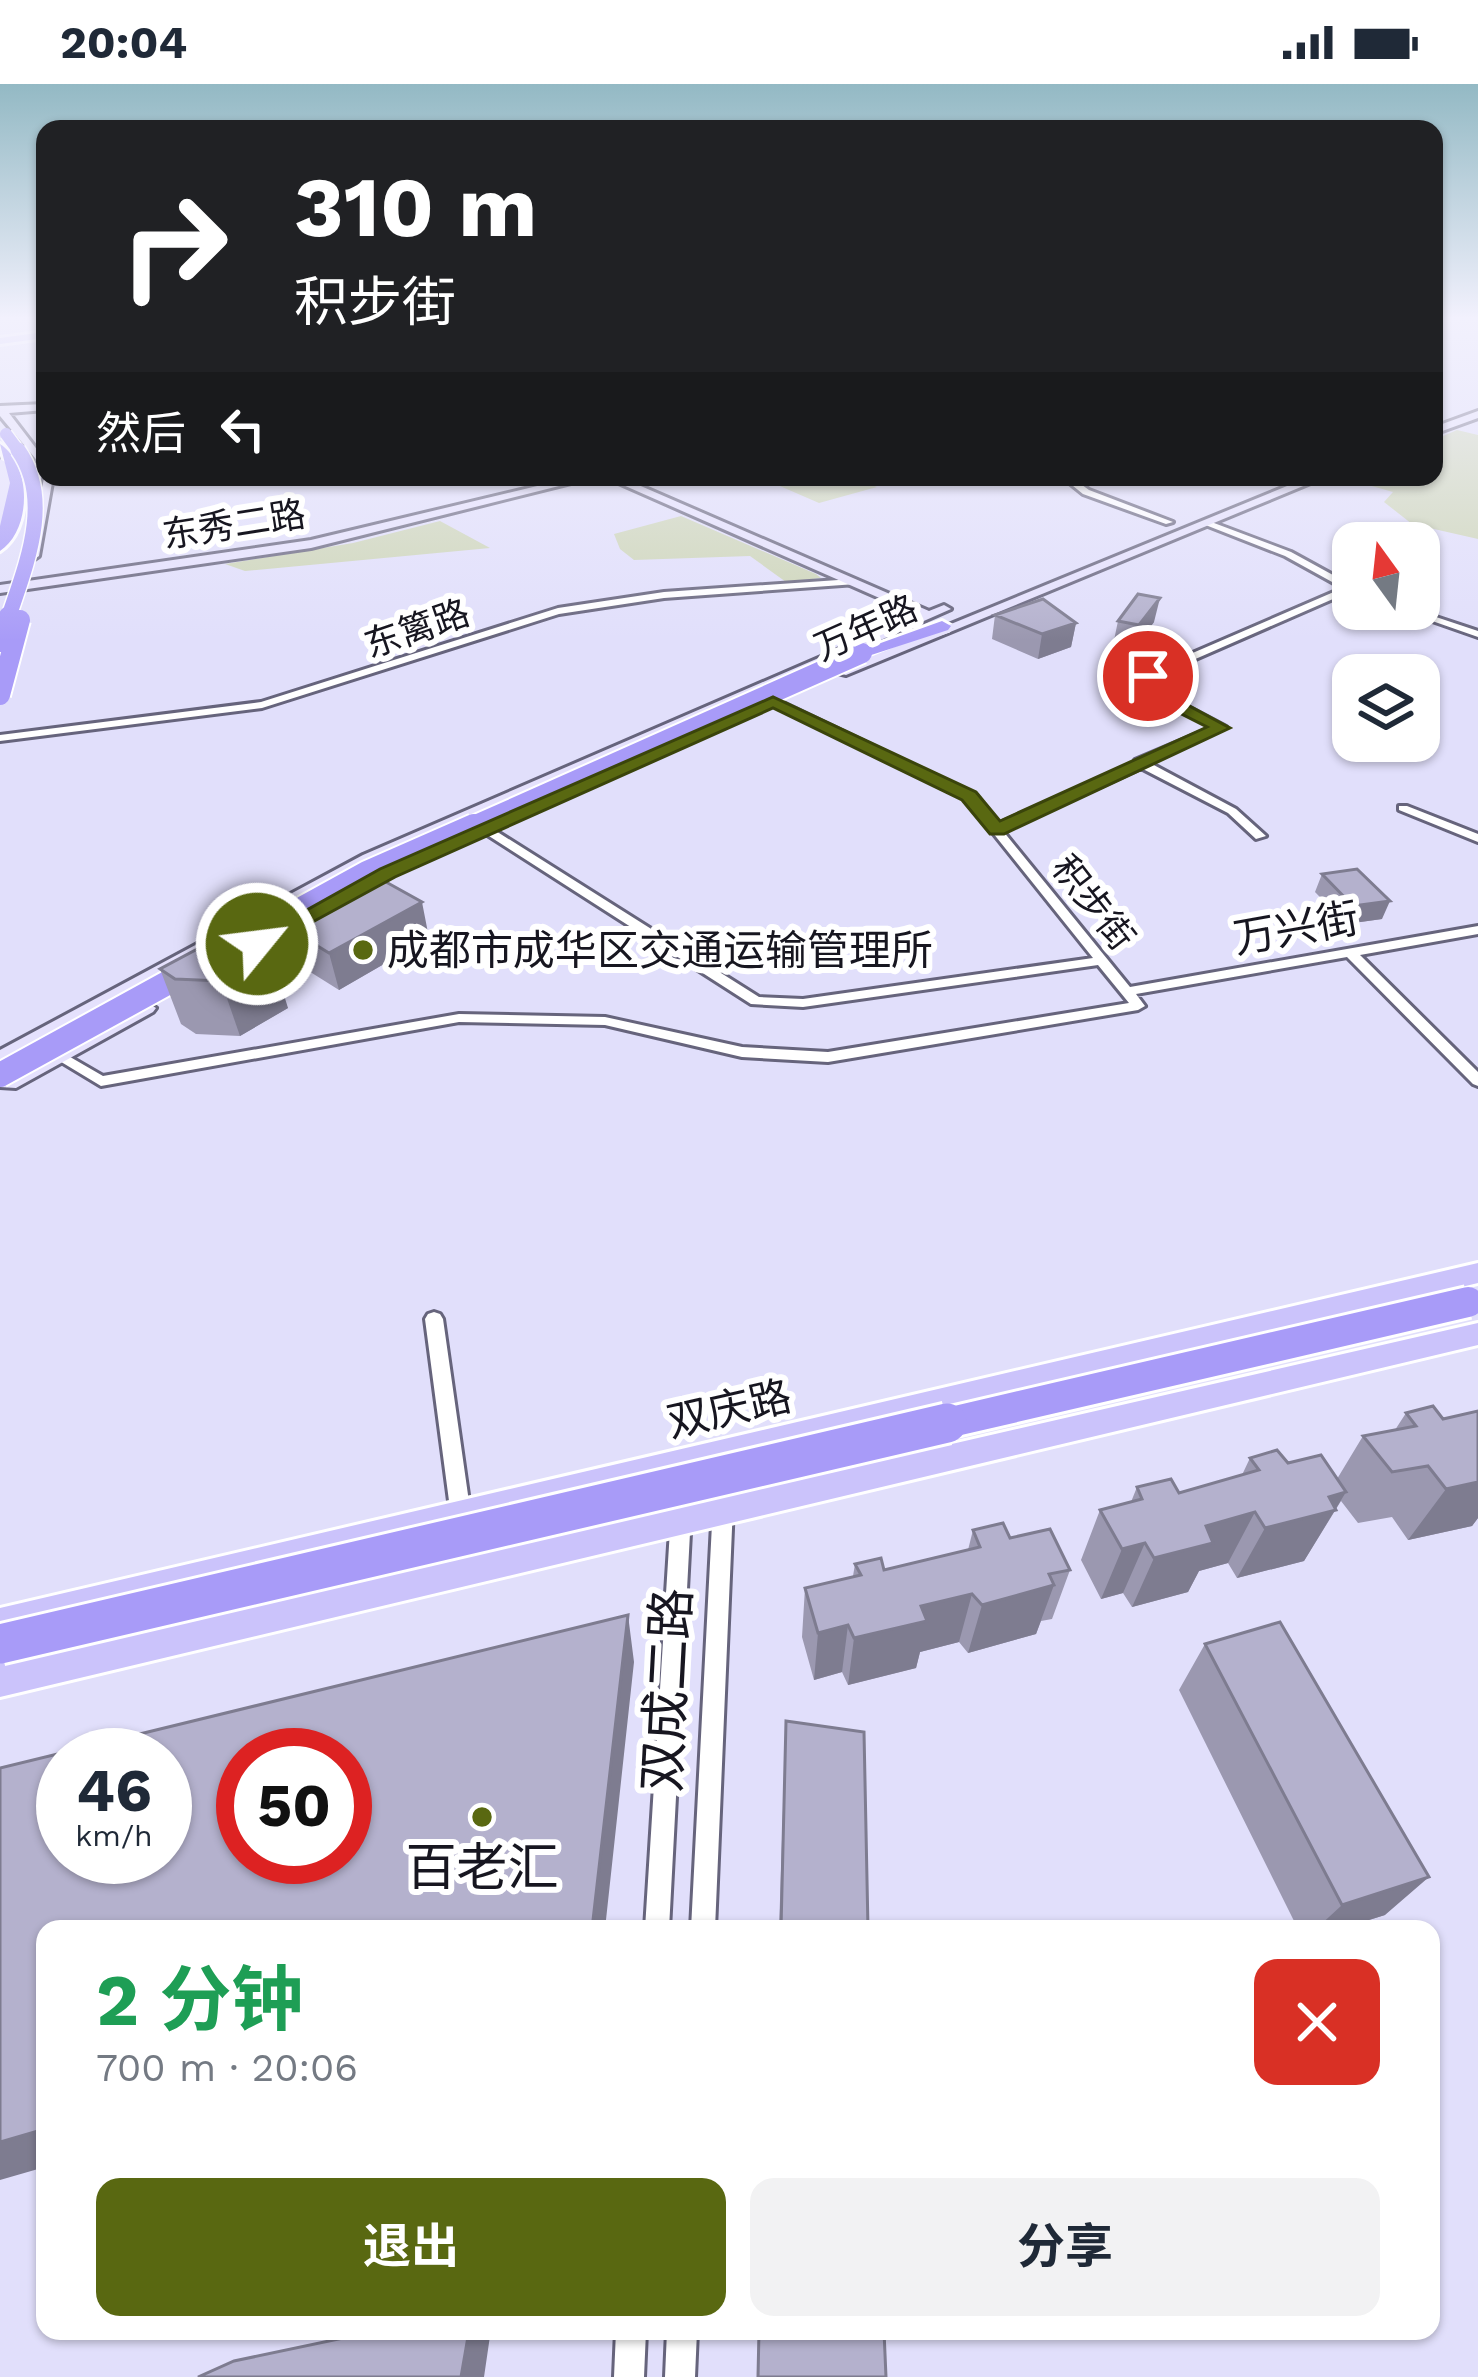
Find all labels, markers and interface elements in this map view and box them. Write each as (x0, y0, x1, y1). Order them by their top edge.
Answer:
text: 20:04 (60, 16, 187, 69)
text: 310 m (294, 158, 537, 256)
icon: right (96, 168, 252, 324)
text: 积步街 (294, 271, 456, 334)
icon: left (210, 396, 276, 462)
text: 然后 (96, 407, 186, 460)
street label: 东秀二路 (160, 493, 308, 557)
north arrow (1332, 522, 1440, 630)
map controls (1332, 522, 1440, 762)
street label: 万年路 (808, 587, 924, 669)
street label: 东篱路 (359, 592, 475, 666)
pin (1097, 625, 1199, 727)
icon: arrive (1115, 643, 1181, 709)
button: layers (1332, 654, 1440, 762)
street label: 积步街 (1043, 848, 1143, 958)
position arrow (194, 881, 320, 1007)
street label: 万兴街 (1230, 893, 1362, 963)
place label: 成都市成华区交通运输管理所 (387, 926, 933, 975)
marker: 成都市成华区交通运输管理所 (350, 937, 376, 963)
street label: 双庆路 (662, 1371, 796, 1447)
street label: 双成二路 (632, 1587, 702, 1793)
speed limit sign: 50 (216, 1728, 372, 1884)
text: 46 (76, 1755, 152, 1826)
marker: 百老汇 (469, 1804, 495, 1830)
text: km/h (75, 1818, 153, 1853)
place label: 百老汇 (405, 1838, 559, 1897)
text: 2 分钟 (96, 1958, 304, 2042)
button: close (1254, 1959, 1380, 2085)
text: 700 m · 20:06 (96, 2045, 358, 2090)
button: 退出 (96, 2178, 726, 2316)
button: 分享 (750, 2178, 1380, 2316)

